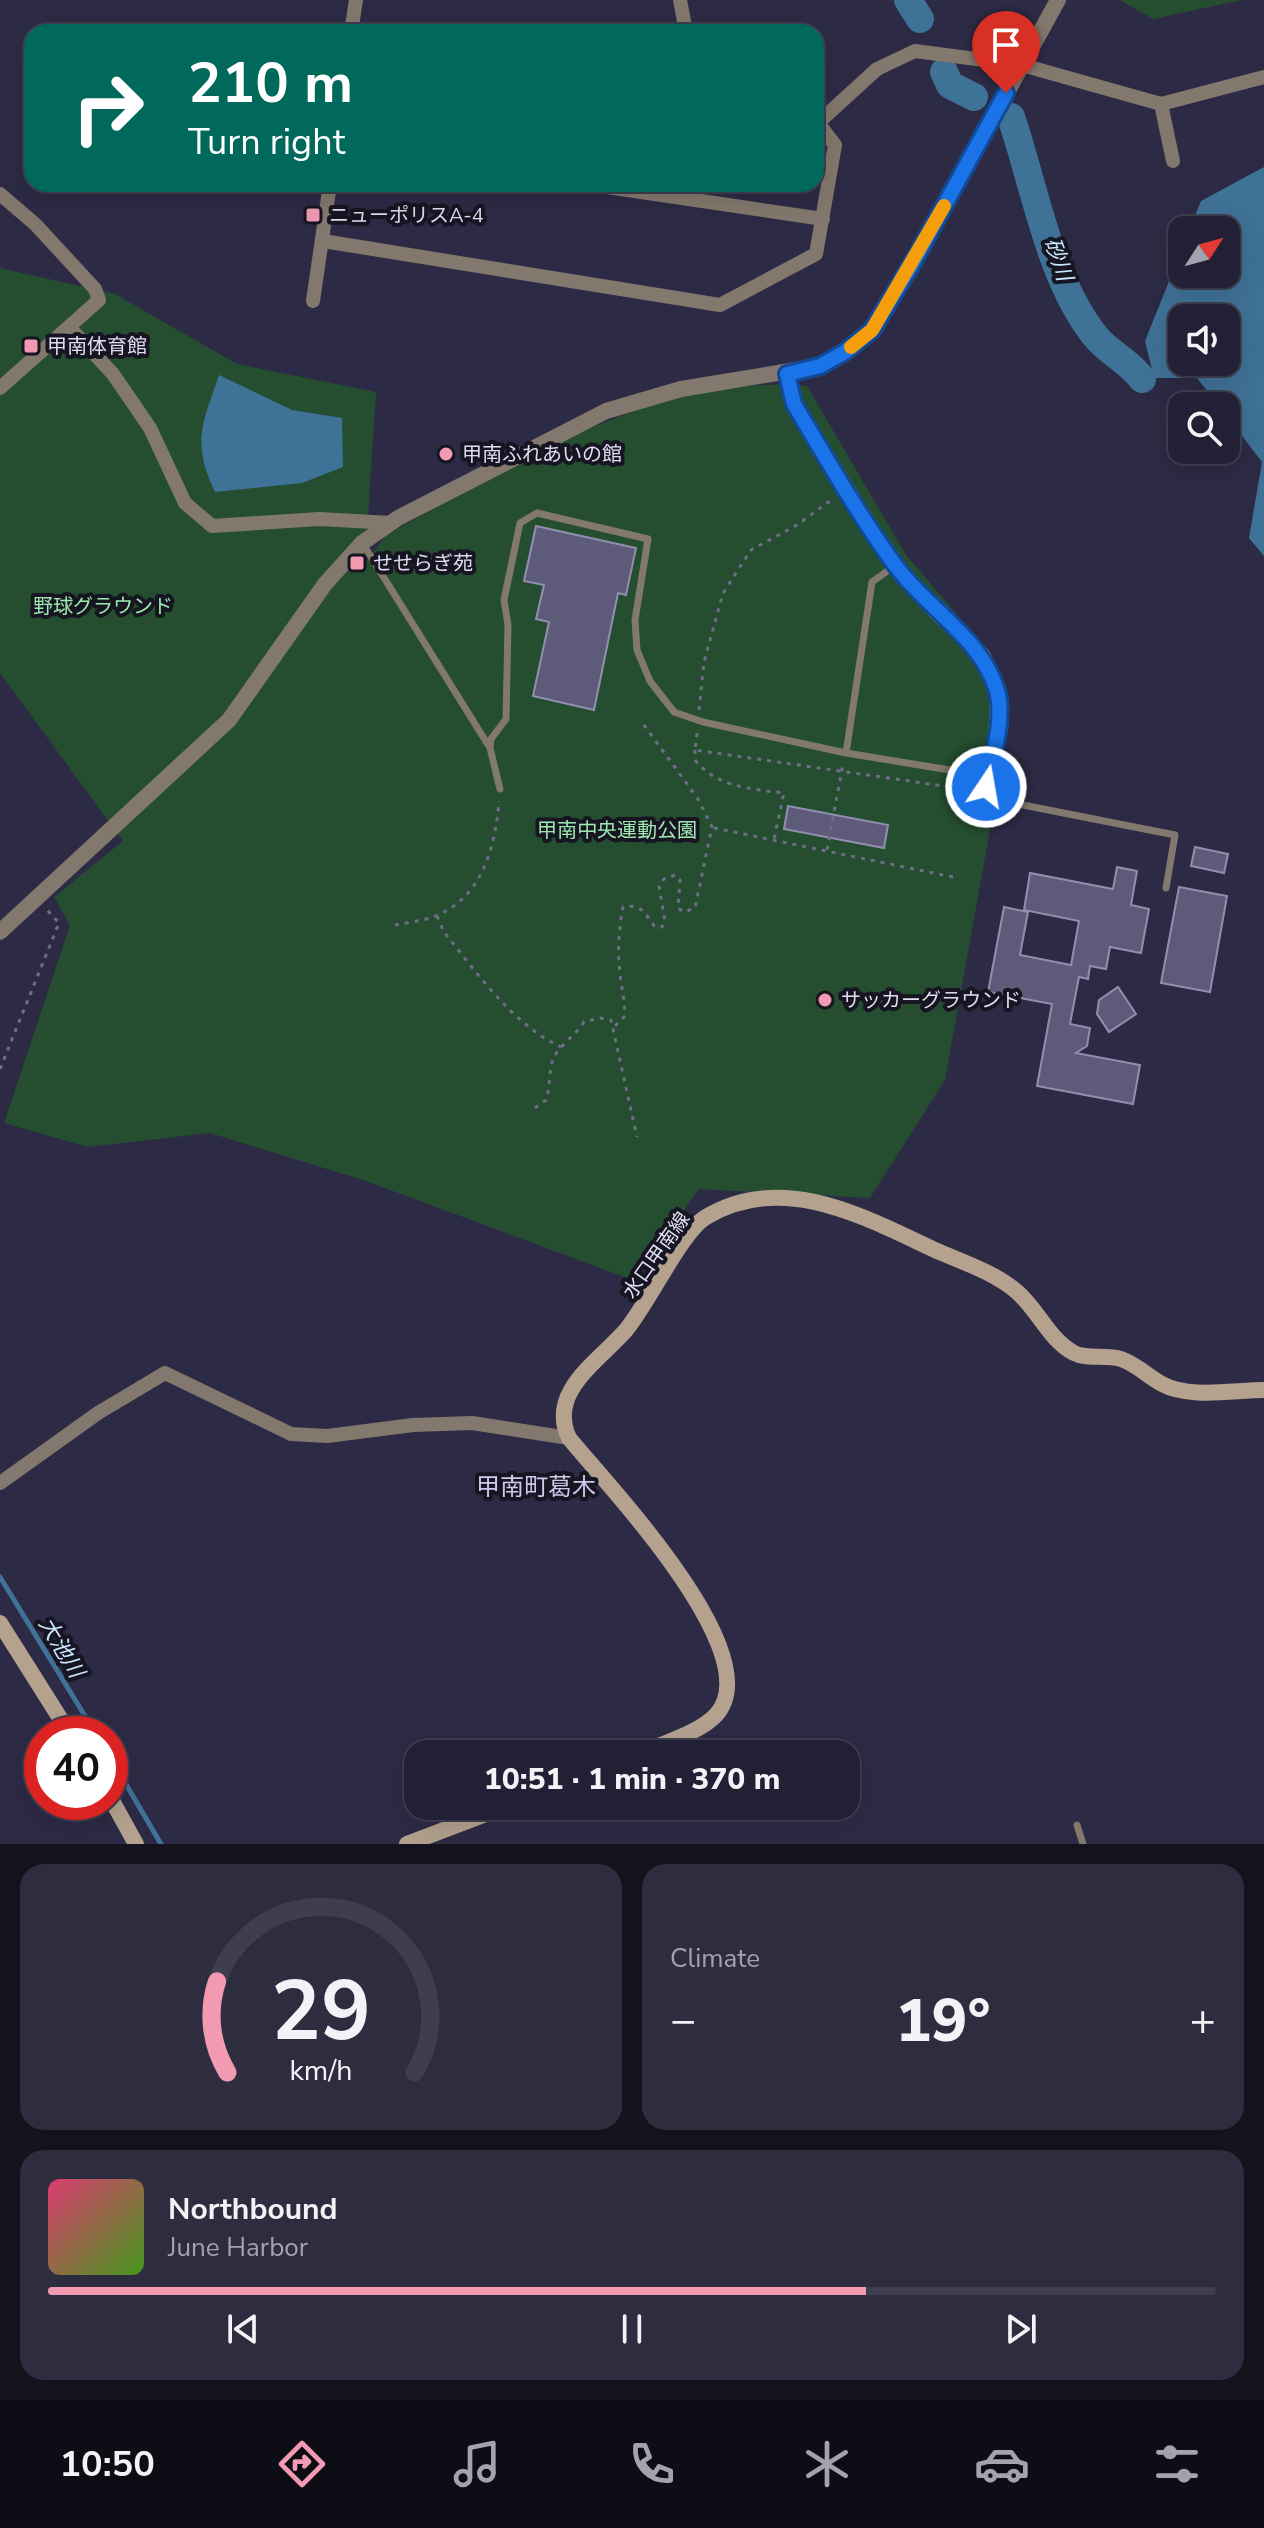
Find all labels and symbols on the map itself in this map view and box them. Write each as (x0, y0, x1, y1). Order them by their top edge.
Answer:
pin (972, 11, 1040, 93)
place label: ニューポリスA-4 (329, 202, 484, 229)
marker: ニューポリスA-4 (304, 206, 322, 224)
north arrow (1168, 216, 1240, 288)
water label: 砂川 (1037, 234, 1080, 287)
place label: 甲南体育館 (47, 333, 147, 360)
marker: 甲南体育館 (22, 337, 40, 355)
place label: 甲南ふれあいの館 (462, 441, 622, 468)
marker: 甲南ふれあいの館 (437, 445, 455, 463)
place label: せせらぎ苑 (373, 550, 473, 577)
marker: せせらぎ苑 (348, 554, 366, 572)
park label: 野球グラウンド (33, 593, 173, 620)
position arrow (944, 745, 1028, 829)
park label: 甲南中央運動公園 (537, 817, 697, 844)
place label: サッカーグラウンド (841, 987, 1021, 1014)
marker: サッカーグラウンド (816, 991, 834, 1009)
street label: 水口甲南線 (617, 1207, 696, 1304)
district label: 甲南町葛木 (476, 1471, 596, 1503)
water label: 大池川 (31, 1611, 92, 1685)
speed limit sign: 40 (24, 1716, 128, 1820)

